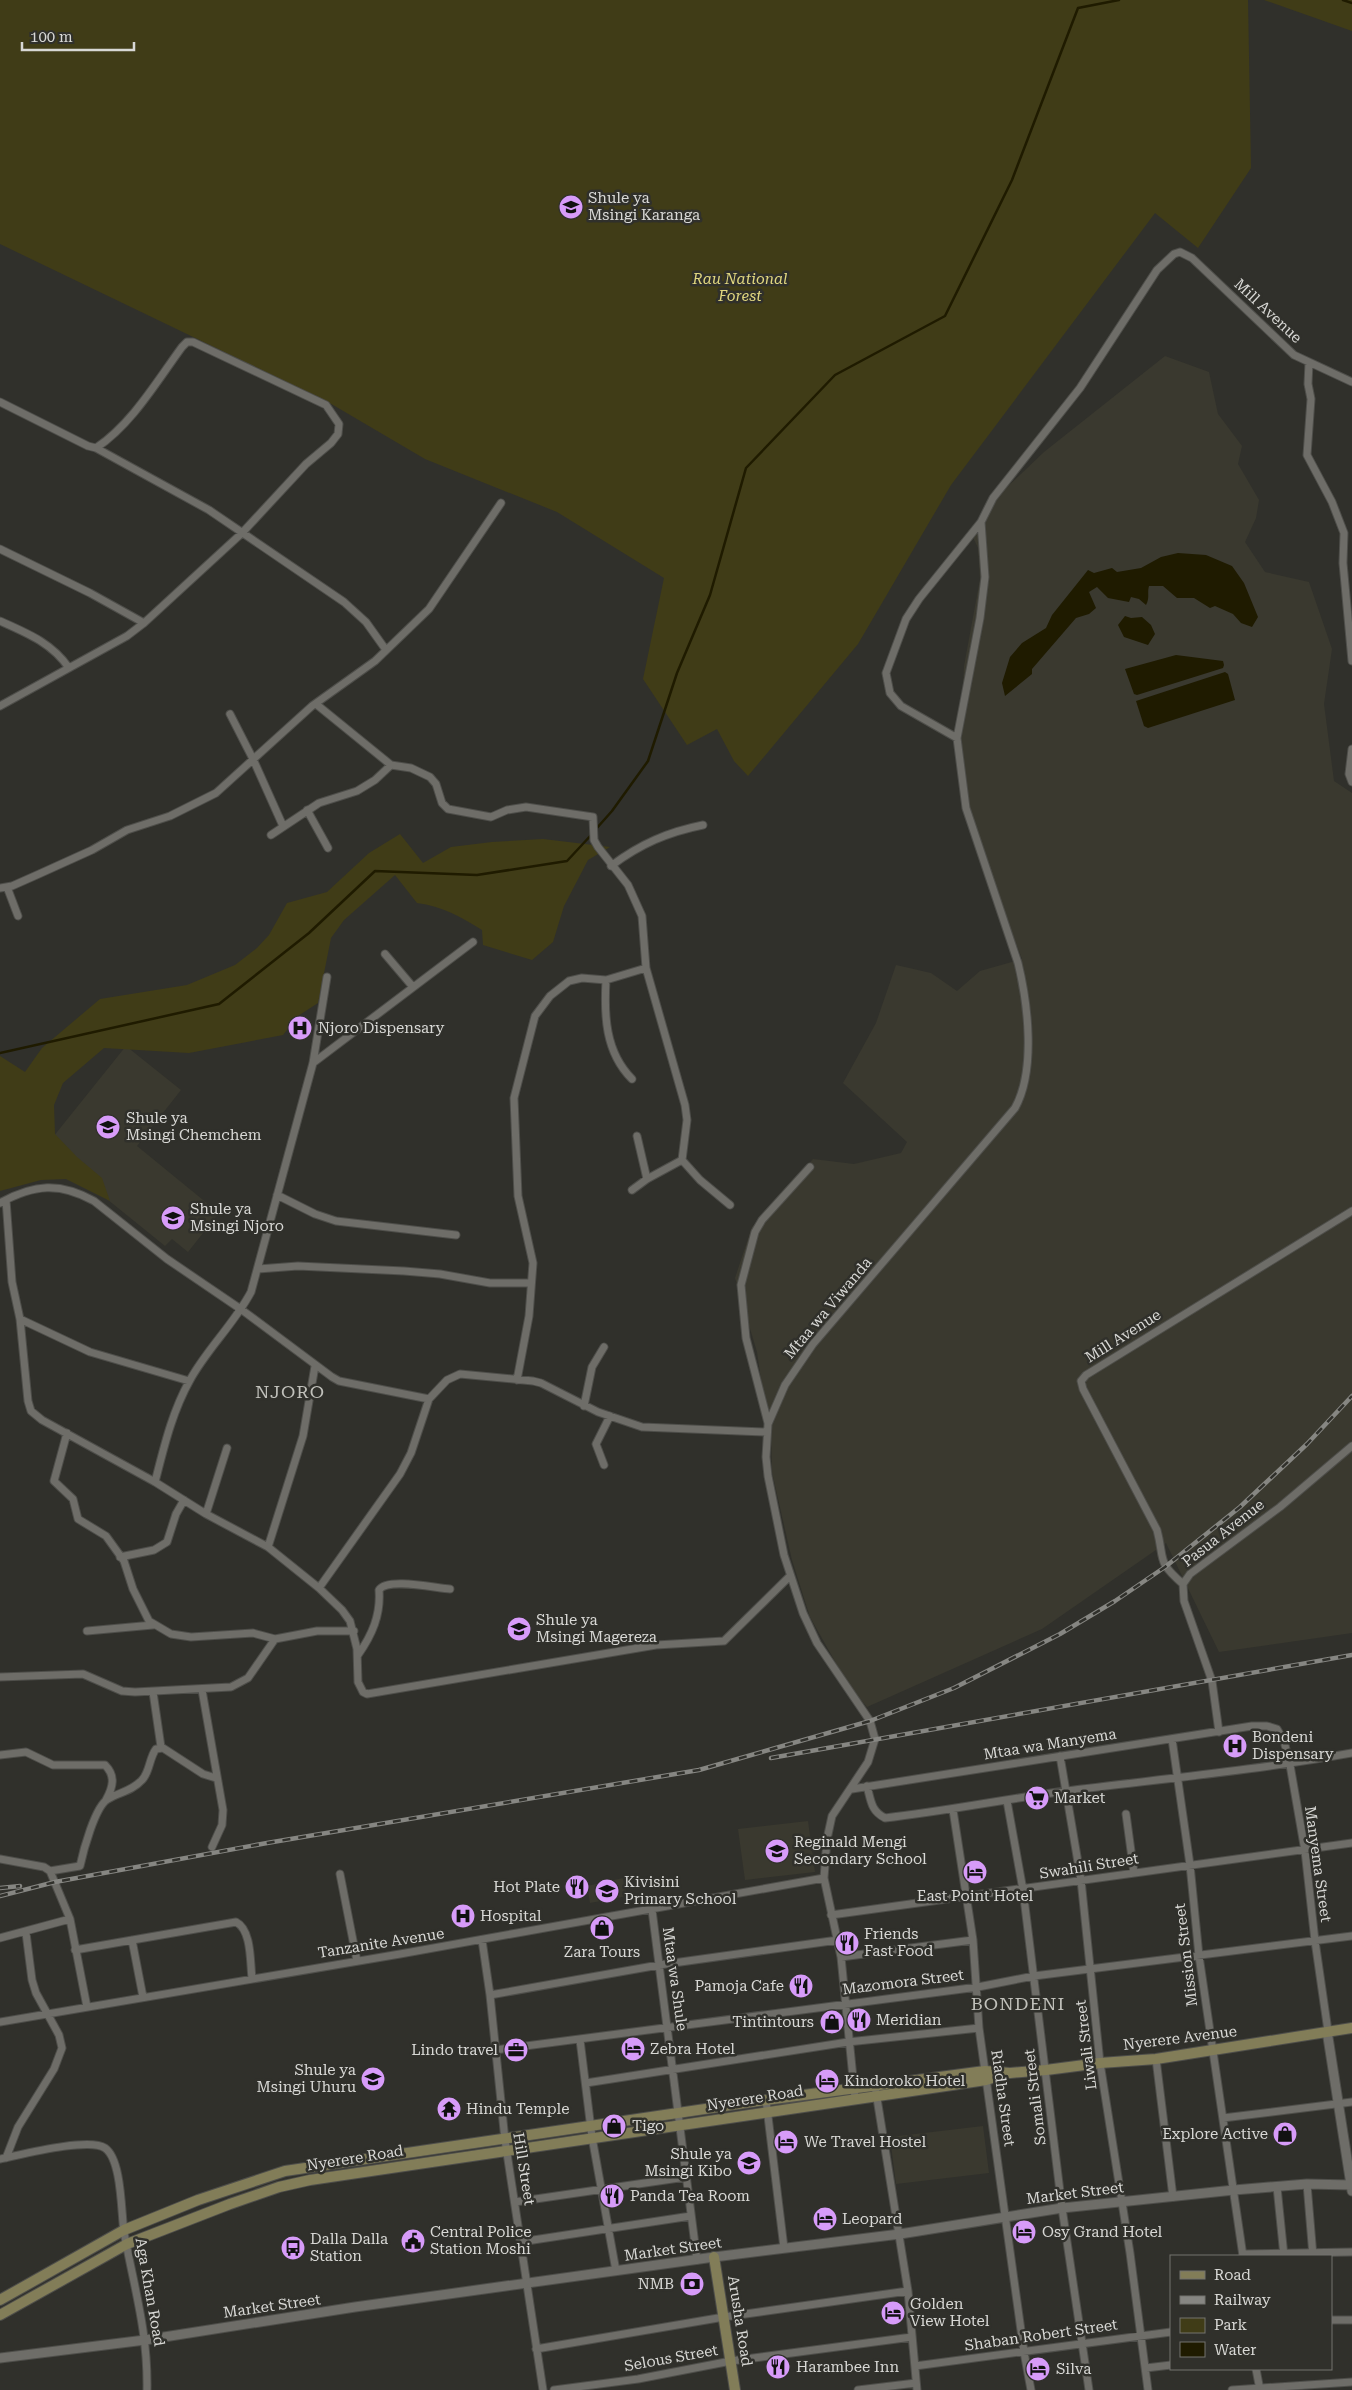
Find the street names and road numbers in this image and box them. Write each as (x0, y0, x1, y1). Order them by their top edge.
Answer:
street label: Mill Avenue (1230, 275, 1306, 347)
street label: Mtaa wa Viwanda (780, 1254, 876, 1362)
street label: Mill Avenue (1082, 1306, 1164, 1366)
street label: Pasua Avenue (1178, 1495, 1268, 1571)
street label: Mtaa wa Manyema (982, 1725, 1118, 1763)
street label: Manyema Street (1301, 1805, 1335, 1924)
street label: Swahili Street (1038, 1849, 1140, 1883)
street label: Mission Street (1171, 1902, 1201, 2008)
street label: Tanzanite Avenue (316, 1924, 446, 1962)
street label: Mtaa wa Shule (659, 1926, 691, 2032)
street label: Mazomora Street (841, 1966, 965, 1998)
street label: Liwali Street (1071, 1999, 1100, 2091)
street label: Nyerere Avenue (1122, 2022, 1238, 2054)
street label: Somali Street (1020, 2047, 1050, 2146)
street label: Riadha Street (987, 2048, 1019, 2148)
street label: Nyerere Road (705, 2081, 805, 2115)
street label: Hill Street (509, 2131, 539, 2207)
street label: Nyerere Road (305, 2141, 405, 2175)
street label: Market Street (1025, 2178, 1125, 2208)
street label: Market Street (623, 2233, 723, 2265)
street label: Aga Khan Road (132, 2236, 168, 2348)
street label: Arusha Road (724, 2274, 756, 2368)
street label: Market Street (222, 2290, 322, 2322)
street label: Shaban Robert Street (963, 2315, 1119, 2355)
street label: Selous Street (623, 2341, 720, 2375)

